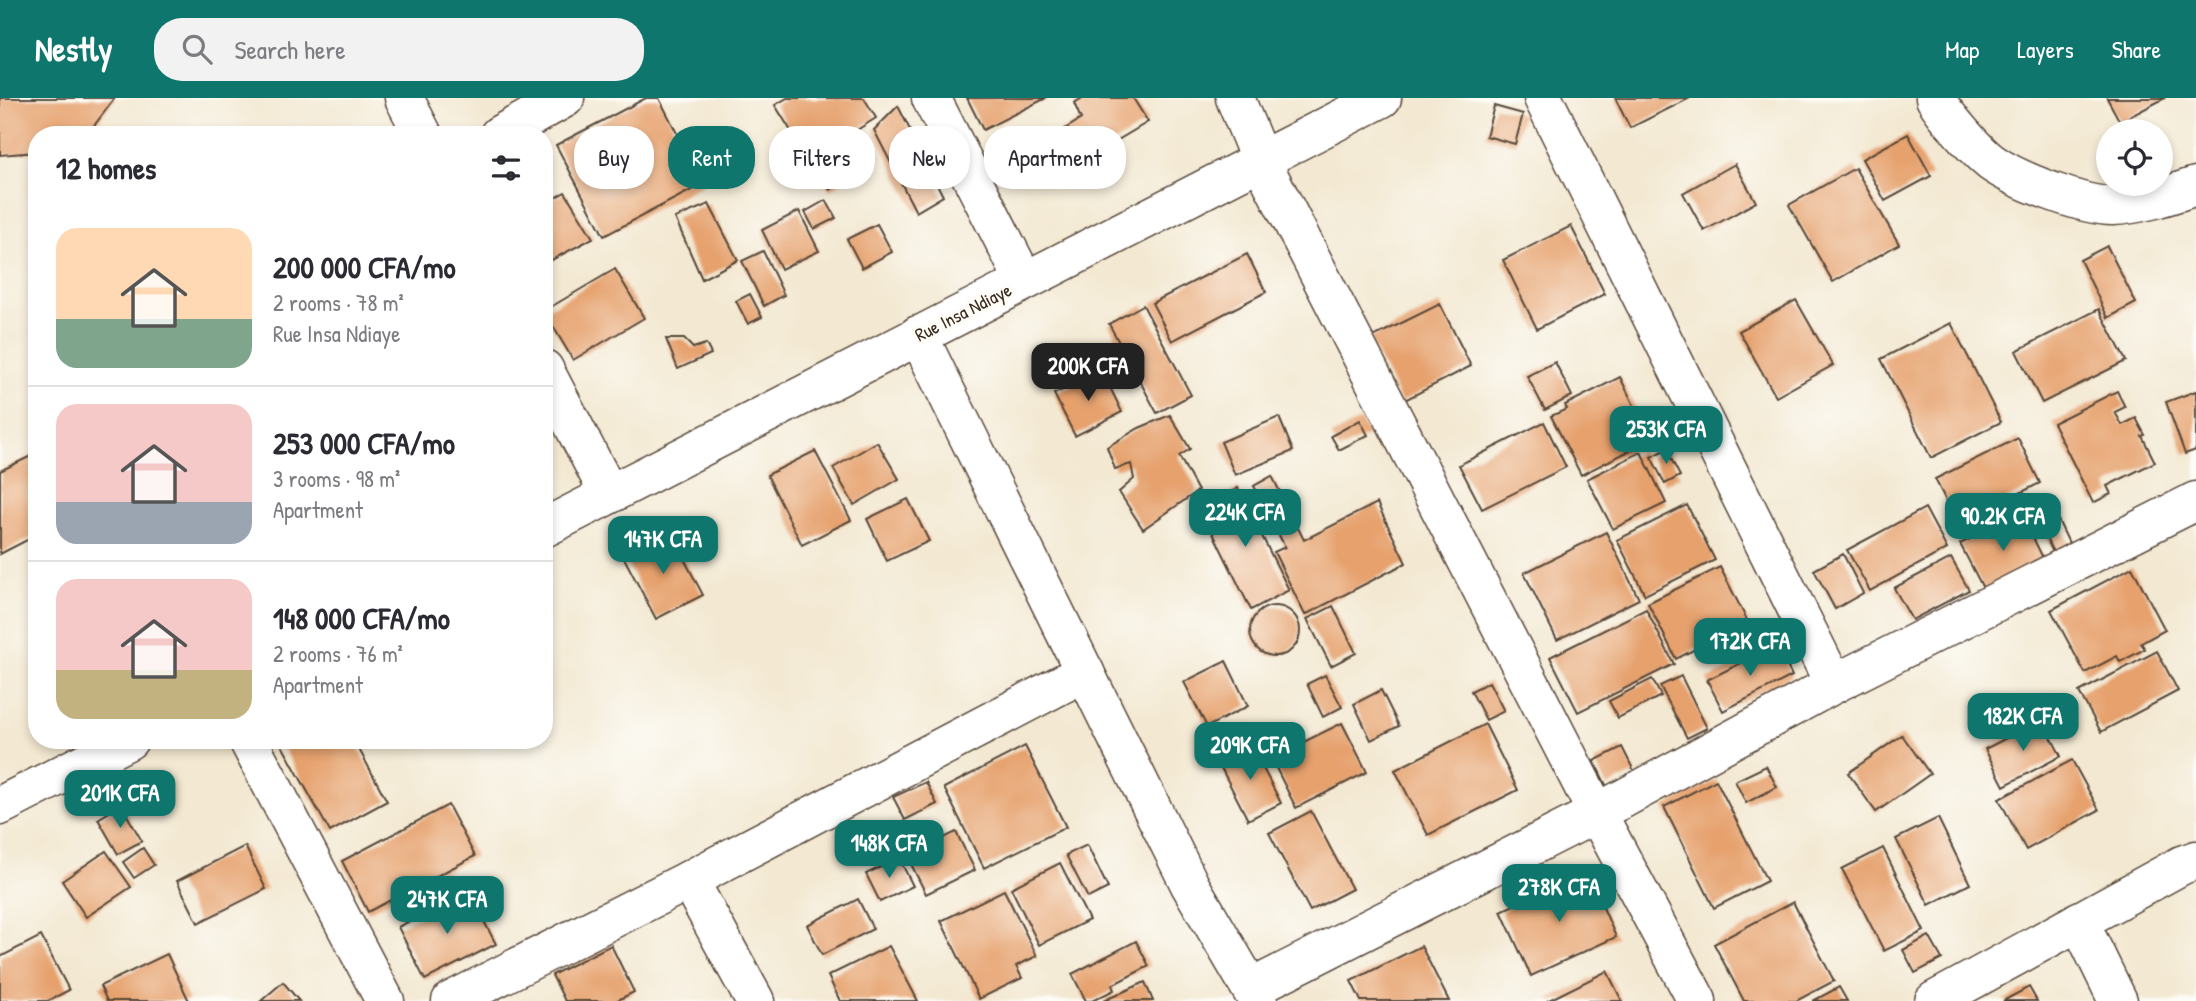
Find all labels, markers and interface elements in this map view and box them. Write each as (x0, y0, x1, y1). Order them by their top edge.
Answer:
search box (154, 18, 644, 81)
text: Nestly (35, 27, 112, 71)
icon: search (178, 30, 216, 68)
text: Search here (234, 32, 346, 67)
text: Map (1945, 33, 1979, 65)
text: Layers (2017, 33, 2074, 65)
text: Share (2112, 33, 2161, 65)
map controls (2096, 119, 2173, 196)
button: locate (2096, 119, 2173, 196)
chip: Buy (574, 126, 654, 189)
chip: Rent (668, 126, 755, 189)
chip: Filters (769, 126, 875, 189)
chip: New (889, 126, 970, 189)
chip: Apartment (984, 126, 1126, 189)
text: 12 homes (56, 148, 156, 188)
icon: filters (487, 149, 525, 187)
text: 200 000 CFA/mo (273, 247, 456, 287)
icon: home (112, 256, 196, 340)
street label: Rue Insa Ndiaye (910, 276, 1016, 347)
text: 2 rooms · 78 m² (273, 287, 404, 318)
text: Rue Insa Ndiaye (273, 318, 400, 349)
pin: 200K CFA (1016, 344, 1160, 403)
text: 200K CFA (1047, 350, 1129, 381)
pin: 253K CFA (1594, 406, 1738, 466)
text: 253K CFA (1626, 413, 1706, 444)
text: 253 000 CFA/mo (273, 423, 455, 463)
icon: home (112, 432, 196, 516)
text: 3 rooms · 98 m² (273, 463, 400, 494)
pin: 224K CFA (1173, 490, 1317, 549)
text: Apartment (273, 494, 363, 525)
pin: 90.2K CFA (1923, 494, 2083, 553)
text: 224K CFA (1205, 496, 1285, 527)
text: 90.2K CFA (1961, 500, 2045, 531)
pin: 147K CFA (591, 517, 735, 576)
text: 147K CFA (624, 523, 702, 554)
text: 148 000 CFA/mo (273, 598, 450, 638)
icon: home (112, 607, 196, 691)
pin: 172K CFA (1678, 618, 1822, 678)
text: 172K CFA (1710, 625, 1790, 656)
text: 2 rooms · 76 m² (273, 638, 403, 669)
text: Apartment (273, 669, 363, 700)
pin: 182K CFA (1951, 694, 2095, 753)
text: 182K CFA (1984, 700, 2062, 731)
pin: 209K CFA (1178, 722, 1322, 782)
text: 209K CFA (1210, 729, 1290, 760)
pin: 201K CFA (48, 770, 192, 830)
text: 201K CFA (80, 777, 160, 808)
pin: 148K CFA (817, 820, 961, 880)
text: 148K CFA (851, 827, 927, 858)
pin: 278K CFA (1487, 864, 1631, 924)
text: 278K CFA (1518, 871, 1600, 902)
pin: 247K CFA (375, 876, 519, 936)
text: 247K CFA (407, 883, 487, 914)

